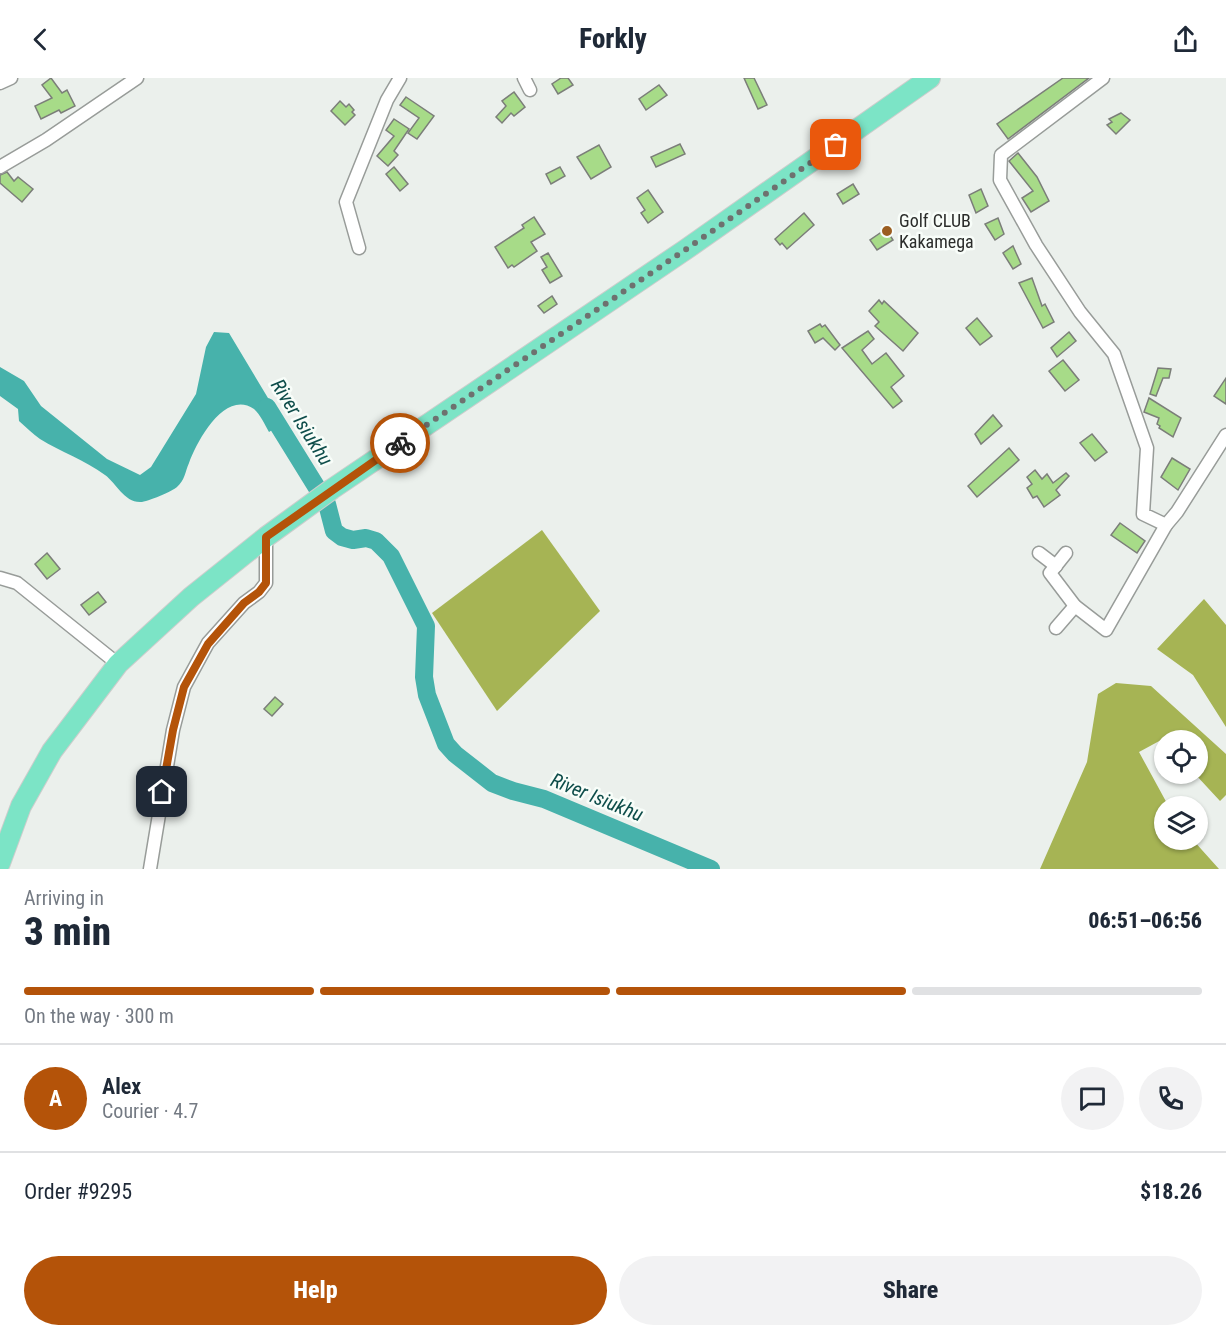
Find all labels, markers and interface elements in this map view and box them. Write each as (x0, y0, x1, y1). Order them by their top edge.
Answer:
icon: back (24, 23, 57, 56)
text: Forkly (579, 23, 647, 55)
icon: share (1169, 23, 1202, 56)
pin (810, 119, 861, 170)
icon: bag (819, 128, 852, 161)
place label: Golf CLUB Kakamega (899, 210, 974, 252)
marker: Golf CLUB Kakamega (880, 224, 894, 238)
water label: River Isiukhu (266, 374, 338, 470)
courier (370, 413, 430, 473)
icon: bike (384, 427, 417, 460)
map controls (1154, 730, 1208, 850)
button: locate (1154, 730, 1208, 784)
pin (136, 766, 187, 817)
water label: River Isiukhu (547, 768, 647, 826)
icon: home (145, 775, 178, 808)
button: layers (1154, 796, 1208, 850)
text: Arriving in (24, 886, 104, 910)
text: 06:51–06:56 (1088, 908, 1202, 933)
text: 3 min (24, 909, 111, 955)
text: On the way · 300 m (24, 1004, 174, 1028)
button: chat (1061, 1067, 1124, 1130)
button: phone (1139, 1067, 1202, 1130)
text: Alex (102, 1074, 141, 1099)
text: A (49, 1086, 62, 1111)
text: Courier · 4.7 (102, 1099, 198, 1123)
text: Order #9295 (24, 1179, 132, 1204)
text: $18.26 (1140, 1179, 1202, 1204)
button: Help (24, 1256, 607, 1325)
button: Share (619, 1256, 1202, 1325)

